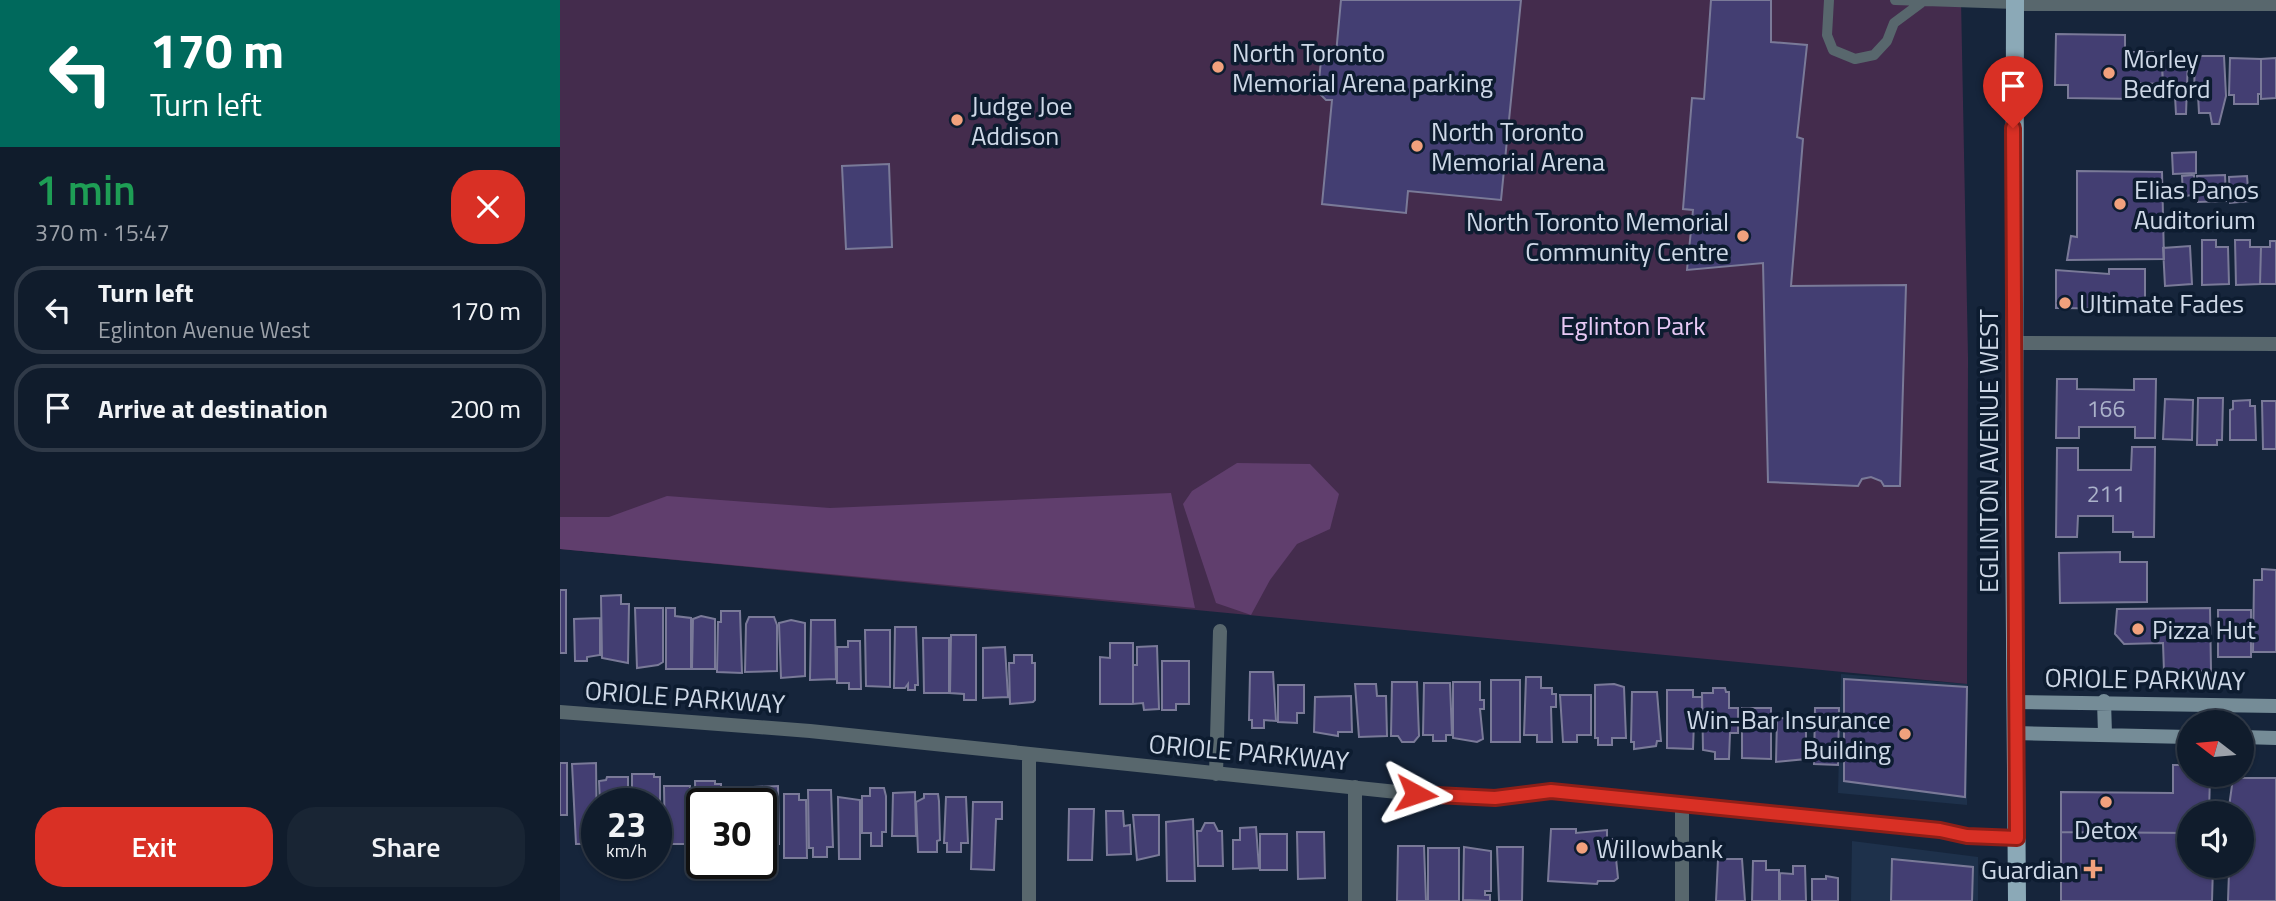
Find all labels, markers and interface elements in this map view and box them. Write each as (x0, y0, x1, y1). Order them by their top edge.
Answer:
text: 170 m (150, 12, 284, 87)
icon: left (35, 28, 126, 119)
place label: North Toronto Memorial Arena parking (1232, 33, 1493, 102)
place label: Morley Bedford (2123, 39, 2210, 108)
pin (1983, 56, 2043, 128)
marker: North Toronto Memorial Arena parking (1210, 59, 1226, 75)
marker: Morley Bedford (2101, 65, 2117, 81)
icon: arrive (1994, 67, 2032, 105)
text: Turn left (150, 80, 262, 128)
place label: Judge Joe Addison (971, 86, 1073, 155)
marker: Judge Joe Addison (949, 112, 965, 128)
place label: North Toronto Memorial Arena (1431, 112, 1605, 181)
marker: North Toronto Memorial Arena (1409, 138, 1425, 154)
text: 1 min (35, 157, 136, 221)
button: close (451, 170, 525, 244)
place label: Elias Panos Auditorium (2134, 170, 2259, 239)
marker: Elias Panos Auditorium (2112, 196, 2128, 212)
place label: North Toronto Memorial Community Centre (1466, 202, 1729, 271)
text: 370 m · 15:47 (35, 215, 170, 250)
marker: North Toronto Memorial Community Centre (1735, 228, 1751, 244)
text: Turn left (98, 273, 193, 312)
place label: Ultimate Fades (2079, 284, 2244, 323)
icon: left (39, 291, 77, 329)
text: 170 m (450, 291, 521, 330)
marker: Ultimate Fades (2057, 295, 2073, 311)
park label: Eglinton Park (1560, 306, 1706, 345)
street label: EGLINTON AVENUE WEST (1969, 309, 2008, 593)
text: Eglinton Avenue West (98, 312, 310, 347)
icon: arrive (39, 389, 77, 427)
text: Arrive at destination (98, 389, 328, 428)
text: 200 m (450, 389, 521, 428)
house number: 166 (2087, 391, 2125, 426)
house number: 211 (2087, 476, 2125, 511)
place label: Pizza Hut (2152, 610, 2256, 649)
marker: Pizza Hut (2130, 621, 2146, 637)
street label: ORIOLE PARKWAY (2044, 658, 2246, 700)
street label: ORIOLE PARKWAY (583, 671, 787, 723)
place label: Win-Bar Insurance Building (1687, 700, 1891, 769)
north arrow (2177, 710, 2254, 788)
map controls (2177, 710, 2254, 878)
street label: ORIOLE PARKWAY (1147, 724, 1351, 780)
marker: Win-Bar Insurance Building (1897, 726, 1913, 742)
position arrow (1379, 757, 1453, 831)
speed limit sign: 30 (686, 788, 777, 879)
marker: Detox (2098, 794, 2114, 810)
text: 23 (607, 797, 646, 851)
button: sound (2177, 801, 2254, 878)
button: Exit (35, 807, 273, 887)
button: Share (287, 807, 525, 887)
place label: Detox (2074, 810, 2138, 849)
place label: Willowbank (1596, 829, 1723, 868)
text: km/h (606, 837, 647, 864)
marker: Willowbank (1574, 840, 1590, 856)
place label: Guardian (1981, 850, 2079, 889)
marker: Guardian (2085, 861, 2101, 877)

